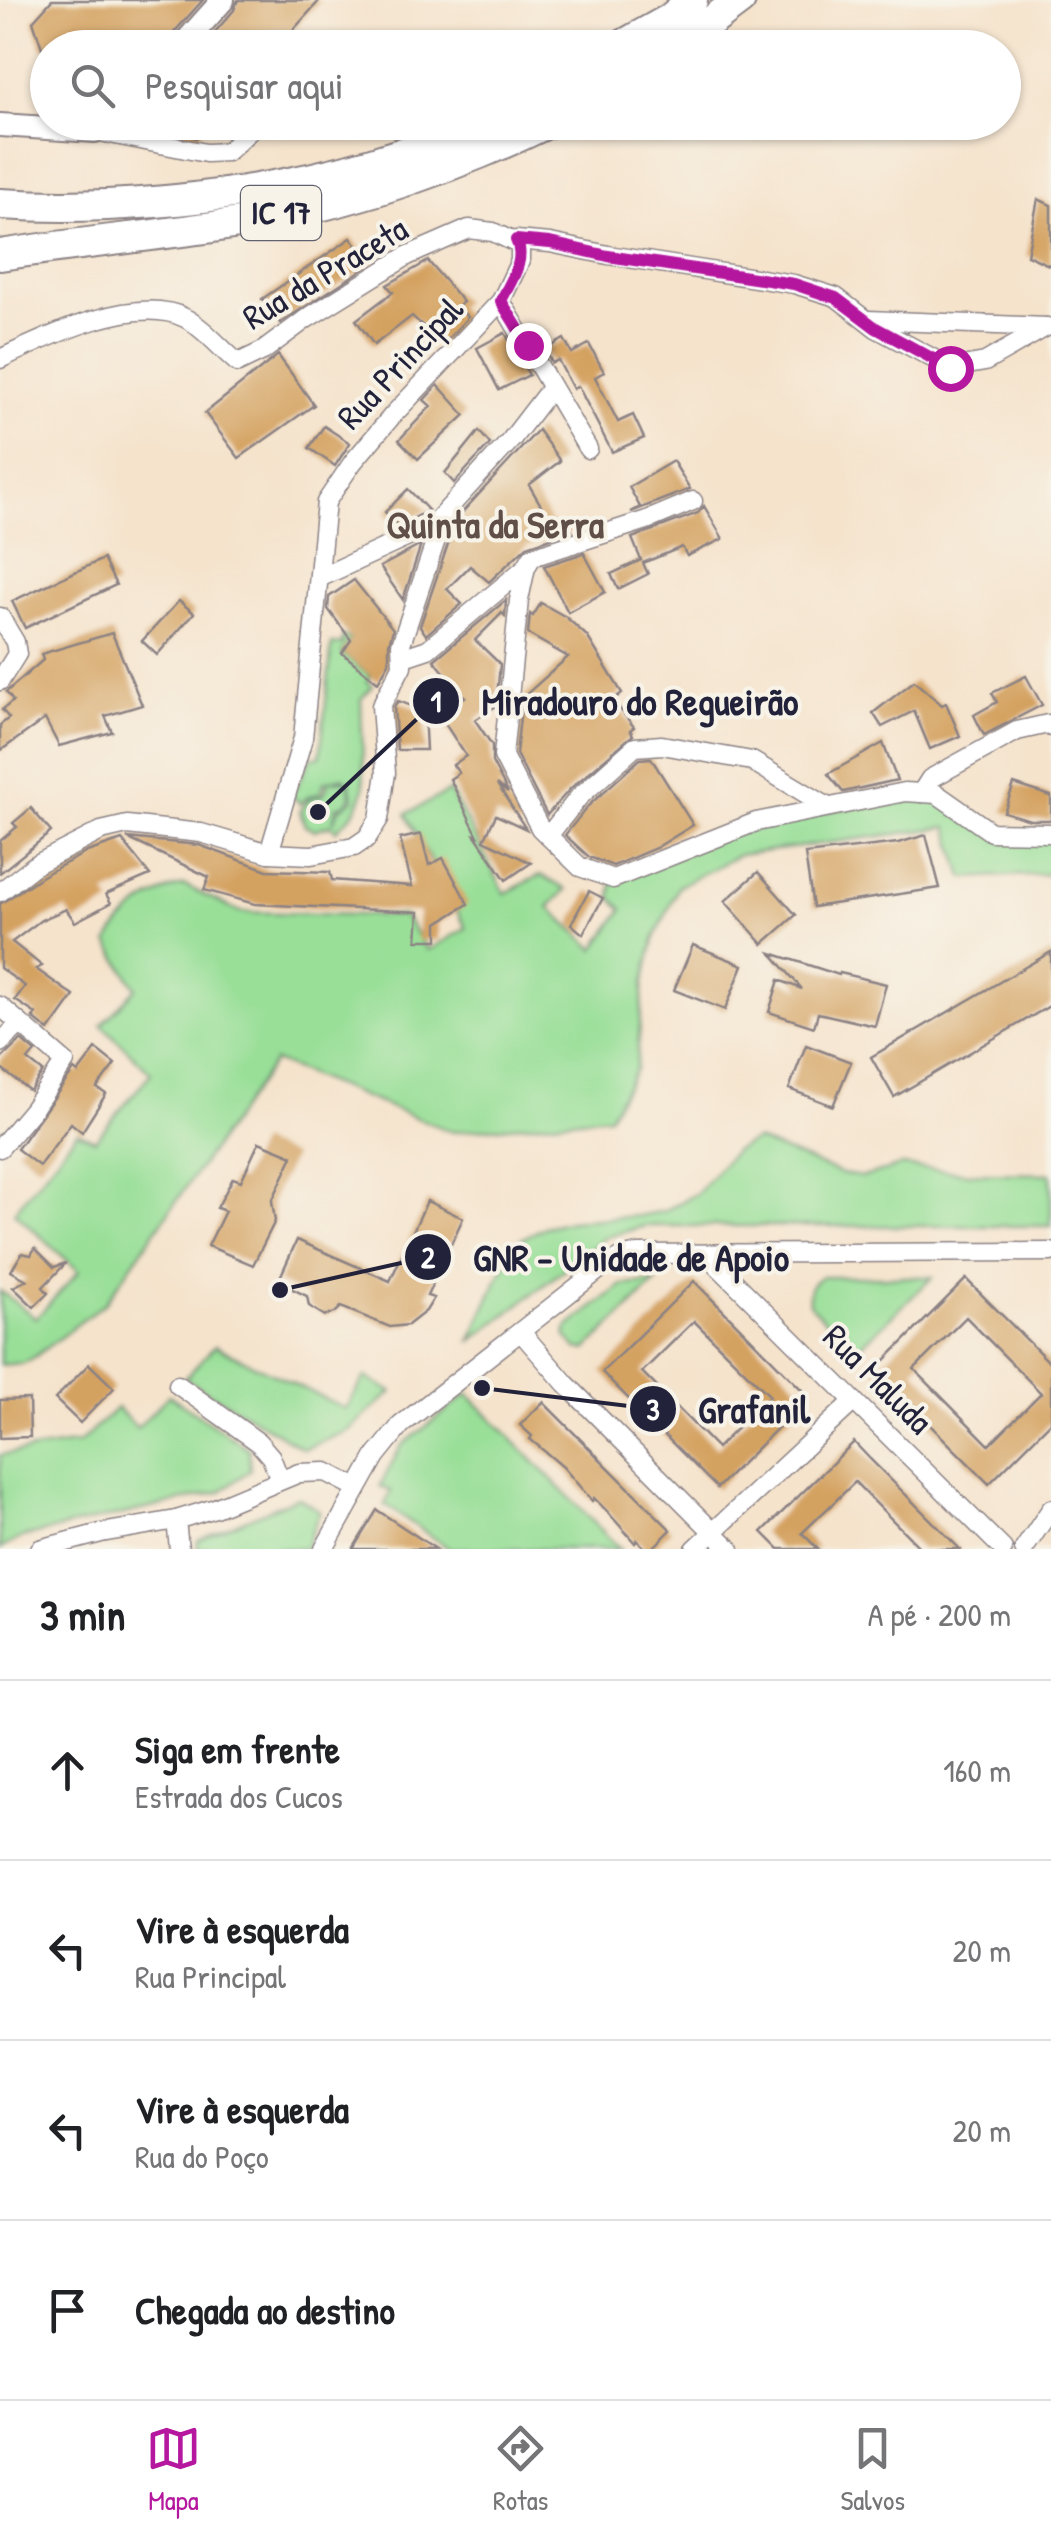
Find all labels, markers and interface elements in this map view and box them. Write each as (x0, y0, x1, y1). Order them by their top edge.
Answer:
search box (30, 30, 1021, 140)
icon: search (65, 58, 120, 113)
text: Pesquisar aqui (145, 59, 343, 111)
road number: IC 17 (241, 186, 321, 240)
street label: Rua da Praceta (234, 205, 416, 340)
street label: Rua Principal (326, 286, 474, 439)
route end (506, 323, 552, 369)
route start (928, 346, 974, 392)
district label: Quinta da Serra (386, 498, 604, 550)
callout: Miradouro do Regueirão (411, 667, 818, 735)
text: Miradouro do Regueirão (482, 675, 799, 728)
text: 1 (431, 681, 442, 721)
callout: GNR - Unidade de Apoio (403, 1223, 810, 1291)
text: GNR - Unidade de Apoio (473, 1231, 790, 1284)
text: 2 (421, 1237, 436, 1277)
street label: Rua Maluda (813, 1314, 944, 1444)
callout: Grafanil (628, 1375, 830, 1443)
text: Grafanil (698, 1383, 811, 1435)
text: 3 (646, 1389, 660, 1429)
text: 3 min (40, 1586, 125, 1643)
text: A pé · 200 m (868, 1593, 1011, 1636)
text: Siga em frente (135, 1723, 340, 1775)
icon: ahead (40, 1743, 95, 1798)
text: 160 m (943, 1749, 1011, 1792)
text: Estrada dos Cucos (135, 1775, 343, 1818)
text: Vire à esquerda (135, 1903, 349, 1955)
icon: left (40, 1923, 95, 1978)
text: 20 m (953, 1929, 1011, 1972)
text: Rua Principal (135, 1955, 286, 1998)
text: Vire à esquerda (135, 2083, 349, 2135)
icon: left (40, 2103, 95, 2158)
text: 20 m (953, 2109, 1011, 2152)
text: Rua do Poço (135, 2135, 269, 2178)
icon: arrive (40, 2283, 95, 2338)
text: Chegada ao destino (135, 2284, 395, 2336)
tab: Mapa (146, 2421, 201, 2519)
tab: Rotas (493, 2421, 548, 2519)
tab: Salvos (840, 2421, 905, 2519)

